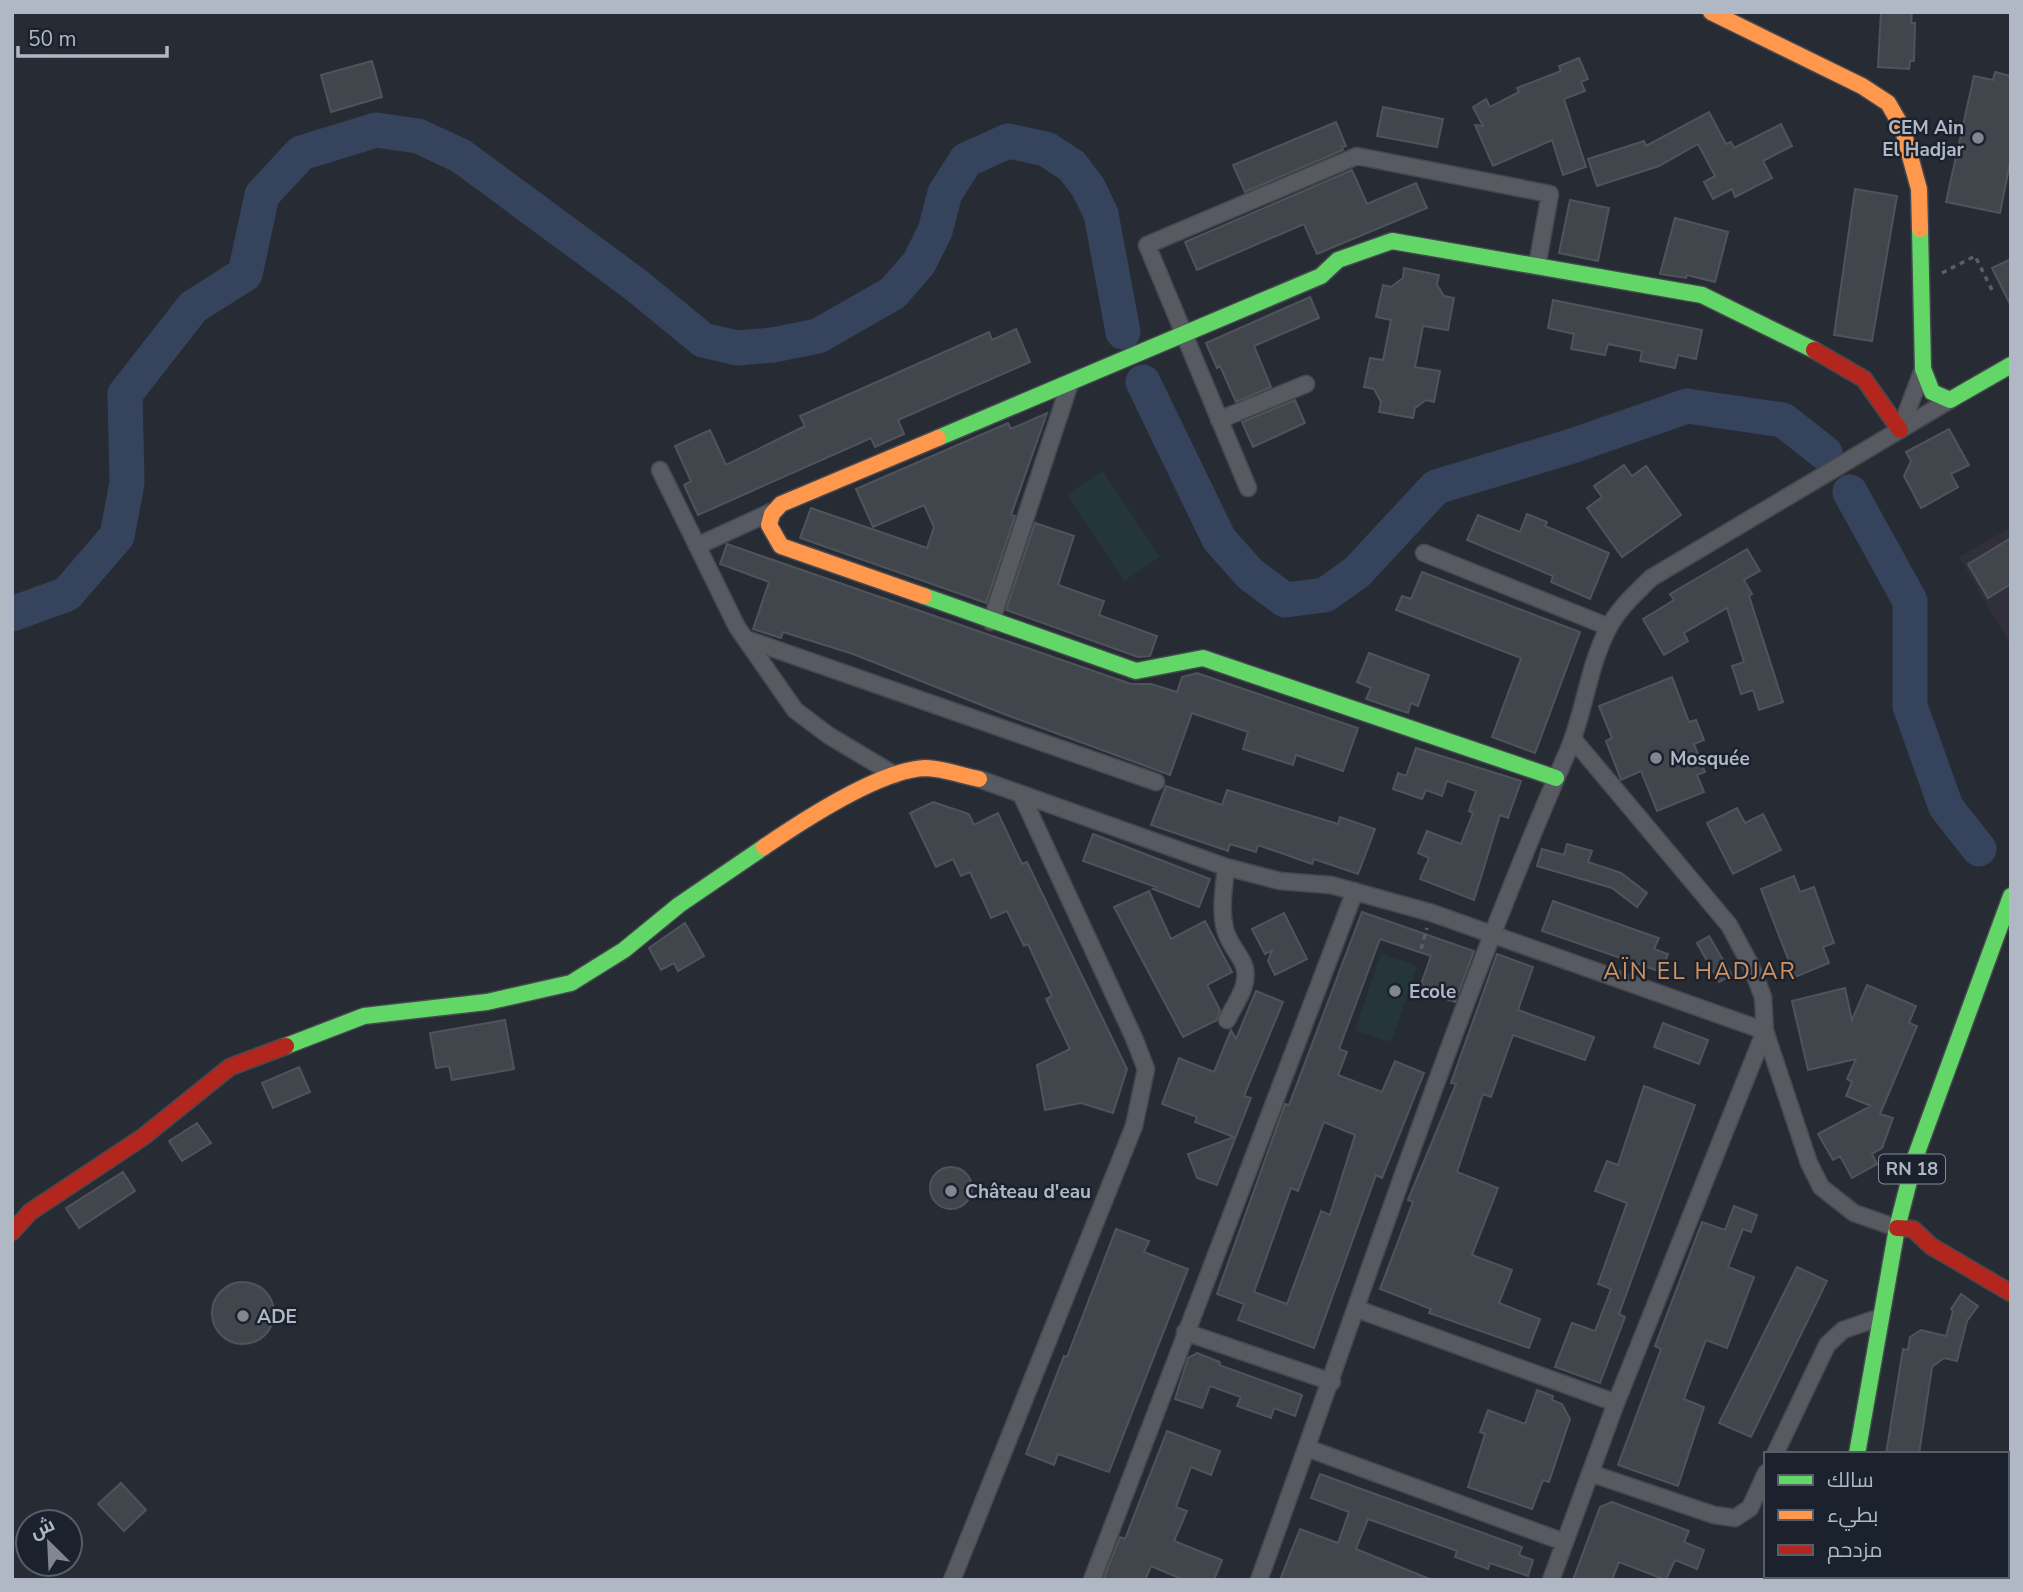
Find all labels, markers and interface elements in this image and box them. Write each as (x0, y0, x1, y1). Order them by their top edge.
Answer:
scale bar (18, 14, 166, 58)
text: 50 m (28, 25, 77, 53)
place label: CEM Ain El Hadjar (1882, 115, 1965, 163)
marker: CEM Ain El Hadjar (1970, 130, 1986, 146)
place label: Mosquée (1670, 746, 1750, 772)
marker: Mosquée (1648, 750, 1664, 766)
district label: AÏN EL HADJAR (1603, 956, 1797, 987)
place label: Ecole (1409, 979, 1456, 1005)
marker: Ecole (1387, 983, 1403, 999)
road number: RN 18 (1879, 1154, 1945, 1184)
place label: Château d'eau (965, 1179, 1091, 1205)
marker: Château d'eau (943, 1183, 959, 1199)
place label: ADE (257, 1304, 297, 1330)
marker: ADE (235, 1308, 251, 1324)
legend (1764, 1452, 2009, 1578)
text: سالك (1827, 1466, 1874, 1494)
text: بطيء (1827, 1501, 1878, 1531)
north arrow (14, 1508, 84, 1578)
text: ش (26, 1512, 59, 1545)
text: مزدحم (1827, 1536, 1882, 1564)

